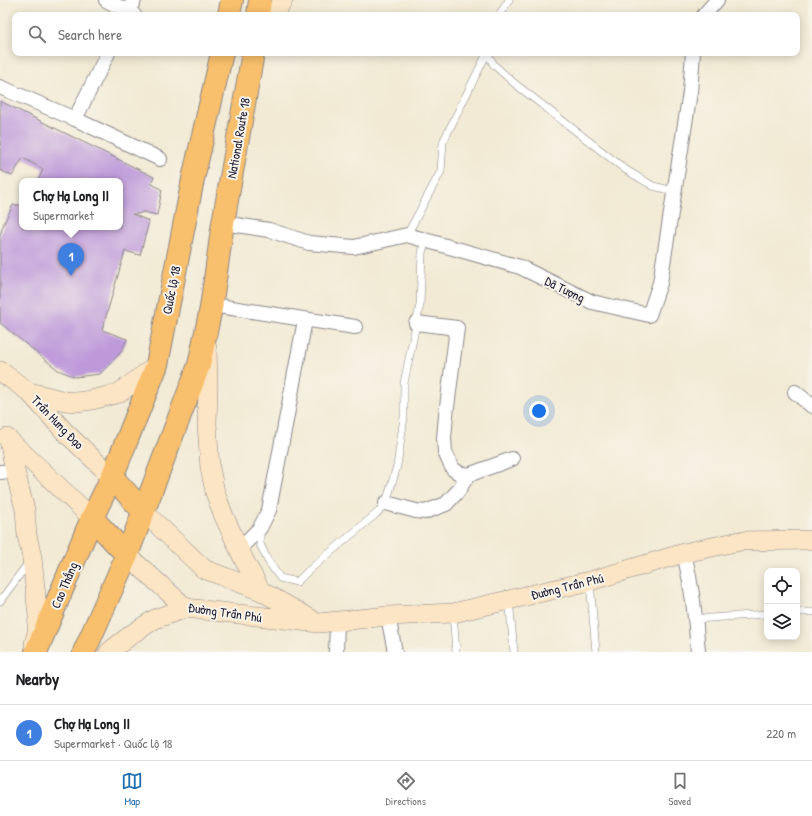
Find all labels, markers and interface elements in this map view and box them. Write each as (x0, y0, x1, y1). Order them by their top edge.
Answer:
search box (12, 12, 800, 56)
icon: search (26, 23, 48, 45)
text: Search here (58, 24, 122, 45)
street label: National Route 18 (222, 96, 254, 180)
popup (19, 178, 123, 230)
text: Chợ Hạ Long II (33, 185, 109, 206)
text: Supermarket (33, 206, 94, 224)
pin: 1 (58, 243, 84, 276)
street label: Quốc lộ 18 (157, 264, 185, 316)
street label: Dã Tượng (542, 272, 588, 306)
street label: Trần Hưng Đạo (28, 391, 88, 453)
your location (529, 401, 549, 421)
street label: Cao Thắng (46, 559, 82, 611)
street label: Đường Trần Phú (529, 568, 605, 604)
map controls (764, 568, 800, 640)
button: locate (764, 568, 800, 604)
street label: Đường Trần Phú (187, 598, 263, 626)
button: layers (764, 604, 800, 640)
text: Nearby (16, 667, 59, 690)
text: Chợ Hạ Long II (54, 713, 130, 734)
text: 1 (27, 724, 31, 742)
text: 220 m (766, 724, 796, 742)
text: Supermarket · Quốc lộ 18 (54, 734, 173, 752)
tab: Map (121, 770, 143, 808)
tab: Directions (386, 770, 426, 808)
tab: Saved (668, 770, 691, 808)

